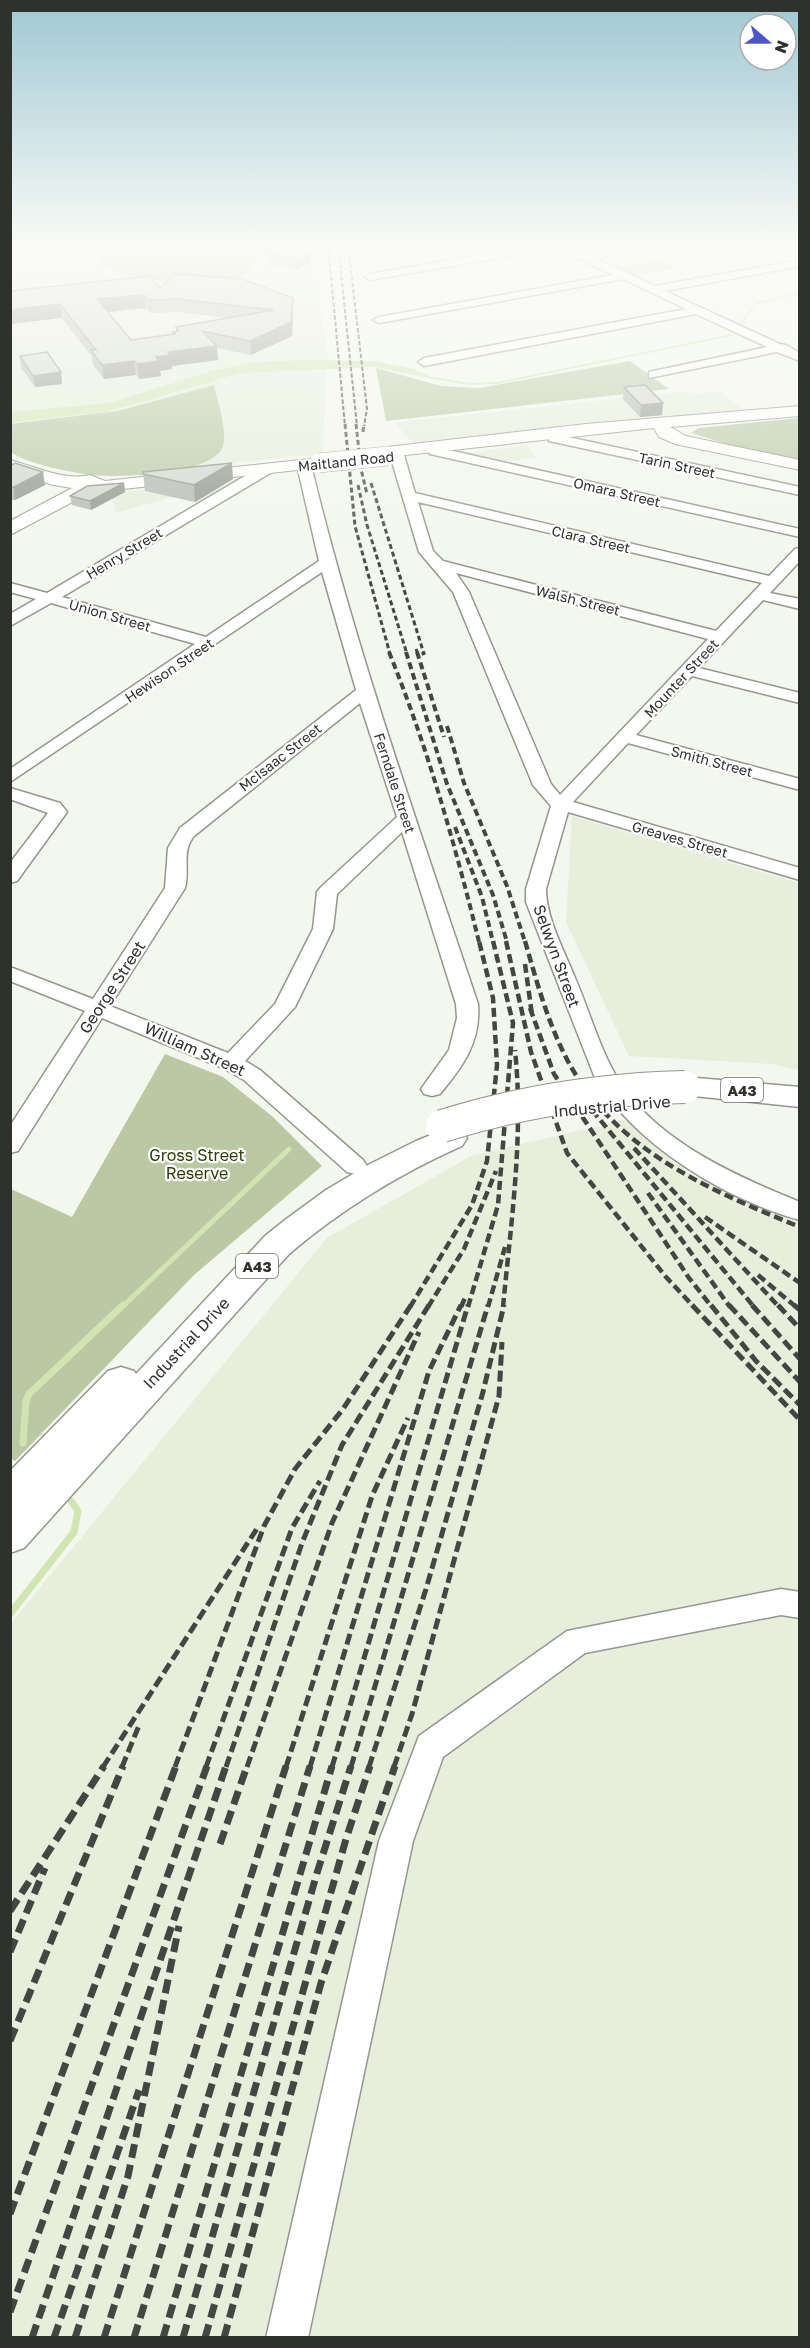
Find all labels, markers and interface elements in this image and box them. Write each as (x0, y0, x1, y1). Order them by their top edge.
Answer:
north arrow (738, 12, 798, 72)
text: N (771, 38, 794, 56)
street label: Maitland Road (297, 447, 395, 475)
street label: Tarin Street (637, 449, 717, 481)
street label: Omara Street (572, 474, 662, 510)
street label: Clara Street (550, 522, 632, 556)
street label: Henry Street (83, 524, 165, 582)
street label: Walsh Street (534, 581, 622, 619)
street label: Union Street (67, 595, 153, 635)
street label: Hewison Street (122, 634, 216, 706)
street label: Mounter Street (640, 635, 722, 721)
street label: McIsaac Street (235, 720, 325, 794)
street label: Ferndale Street (371, 731, 419, 835)
street label: Smith Street (669, 742, 755, 780)
street label: Greaves Street (630, 817, 730, 861)
street label: Selwyn Street (529, 902, 585, 1010)
street label: George Street (75, 937, 149, 1037)
street label: William Street (141, 1018, 249, 1080)
road number: A43 (721, 1078, 763, 1102)
street label: Industrial Drive (553, 1091, 671, 1121)
park label: Gross Street Reserve (149, 1145, 245, 1183)
road number: A43 (236, 1254, 278, 1278)
street label: Industrial Drive (139, 1293, 233, 1393)

